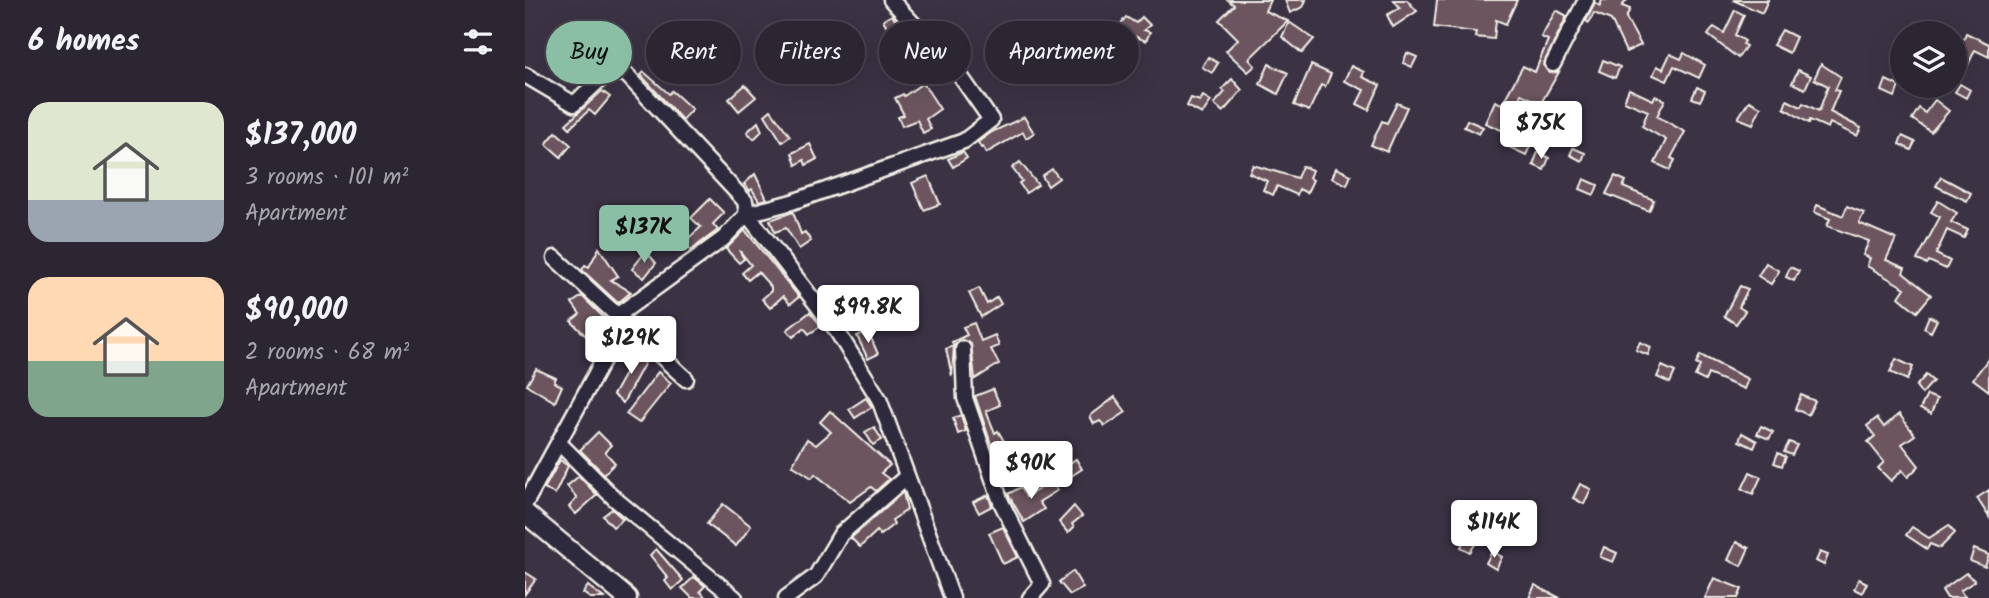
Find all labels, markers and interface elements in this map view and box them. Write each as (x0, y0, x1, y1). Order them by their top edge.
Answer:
text: 6 homes (28, 18, 140, 66)
chip: Buy (546, 21, 632, 84)
chip: Rent (646, 21, 741, 84)
chip: Filters (755, 21, 865, 84)
chip: New (879, 21, 971, 84)
chip: Apartment (985, 21, 1139, 84)
map controls (1890, 21, 1967, 98)
button: layers (1890, 21, 1967, 98)
icon: filters (459, 23, 497, 61)
pin: $75K (1500, 102, 1582, 161)
text: $75K (1516, 106, 1566, 142)
text: $137,000 (245, 112, 356, 160)
icon: home (84, 130, 168, 214)
text: 3 rooms · 101 m² (245, 160, 408, 196)
text: Apartment (245, 196, 347, 232)
pin: $137K (595, 205, 693, 265)
text: $137K (615, 210, 673, 246)
pin: $99.8K (811, 286, 925, 345)
text: $90,000 (245, 287, 347, 335)
text: $99.8K (833, 290, 903, 326)
icon: home (84, 305, 168, 389)
pin: $129K (582, 316, 680, 376)
text: $129K (601, 321, 661, 357)
text: 2 rooms · 68 m² (245, 335, 409, 371)
text: Apartment (245, 371, 347, 407)
pin: $90K (990, 442, 1072, 501)
text: $90K (1006, 446, 1056, 482)
pin: $114K (1445, 500, 1543, 560)
text: $114K (1467, 505, 1521, 541)

